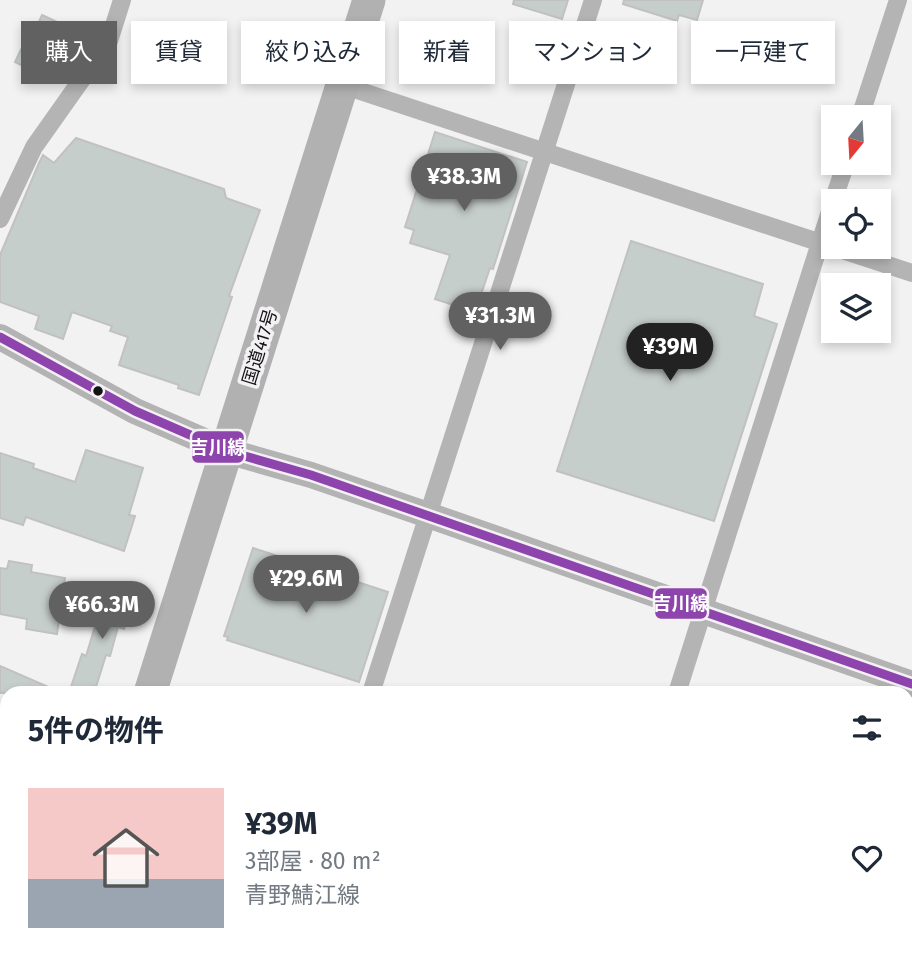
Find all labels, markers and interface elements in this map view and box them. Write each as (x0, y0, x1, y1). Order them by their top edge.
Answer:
chip: 購入 (21, 21, 117, 84)
chip: 賃貸 (131, 21, 227, 84)
chip: 絞り込み (241, 21, 385, 84)
chip: 新着 (399, 21, 495, 84)
chip: マンション (509, 21, 677, 84)
chip: 一戸建て (691, 21, 835, 84)
north arrow (821, 105, 891, 175)
map controls (821, 105, 891, 343)
pin: ¥38.3M (407, 154, 521, 213)
text: ¥38.3M (427, 162, 501, 190)
button: locate (821, 189, 891, 259)
button: layers (821, 273, 891, 343)
pin: ¥31.3M (443, 292, 557, 352)
text: ¥31.3M (465, 301, 535, 329)
street label: 国道417号 (238, 306, 282, 388)
pin: ¥39M (629, 324, 711, 383)
text: ¥39M (642, 332, 698, 360)
unlabelled marker (91, 384, 105, 398)
line badge: 吉川線 (191, 430, 245, 464)
text: 吉川線 (189, 436, 247, 459)
pin: ¥29.6M (249, 556, 363, 615)
text: ¥29.6M (269, 564, 343, 592)
pin: ¥66.3M (45, 582, 159, 641)
line badge: 吉川線 (654, 587, 708, 620)
text: ¥66.3M (65, 590, 139, 618)
text: 吉川線 (652, 592, 710, 615)
icon: filters (848, 709, 886, 747)
text: 5件の物件 (28, 713, 164, 749)
text: ¥39M (245, 806, 317, 842)
icon: home (84, 816, 168, 900)
icon: heart (848, 839, 886, 877)
text: 3部屋 · 80 m² (245, 847, 381, 875)
text: 青野鯖江線 (245, 881, 360, 909)

